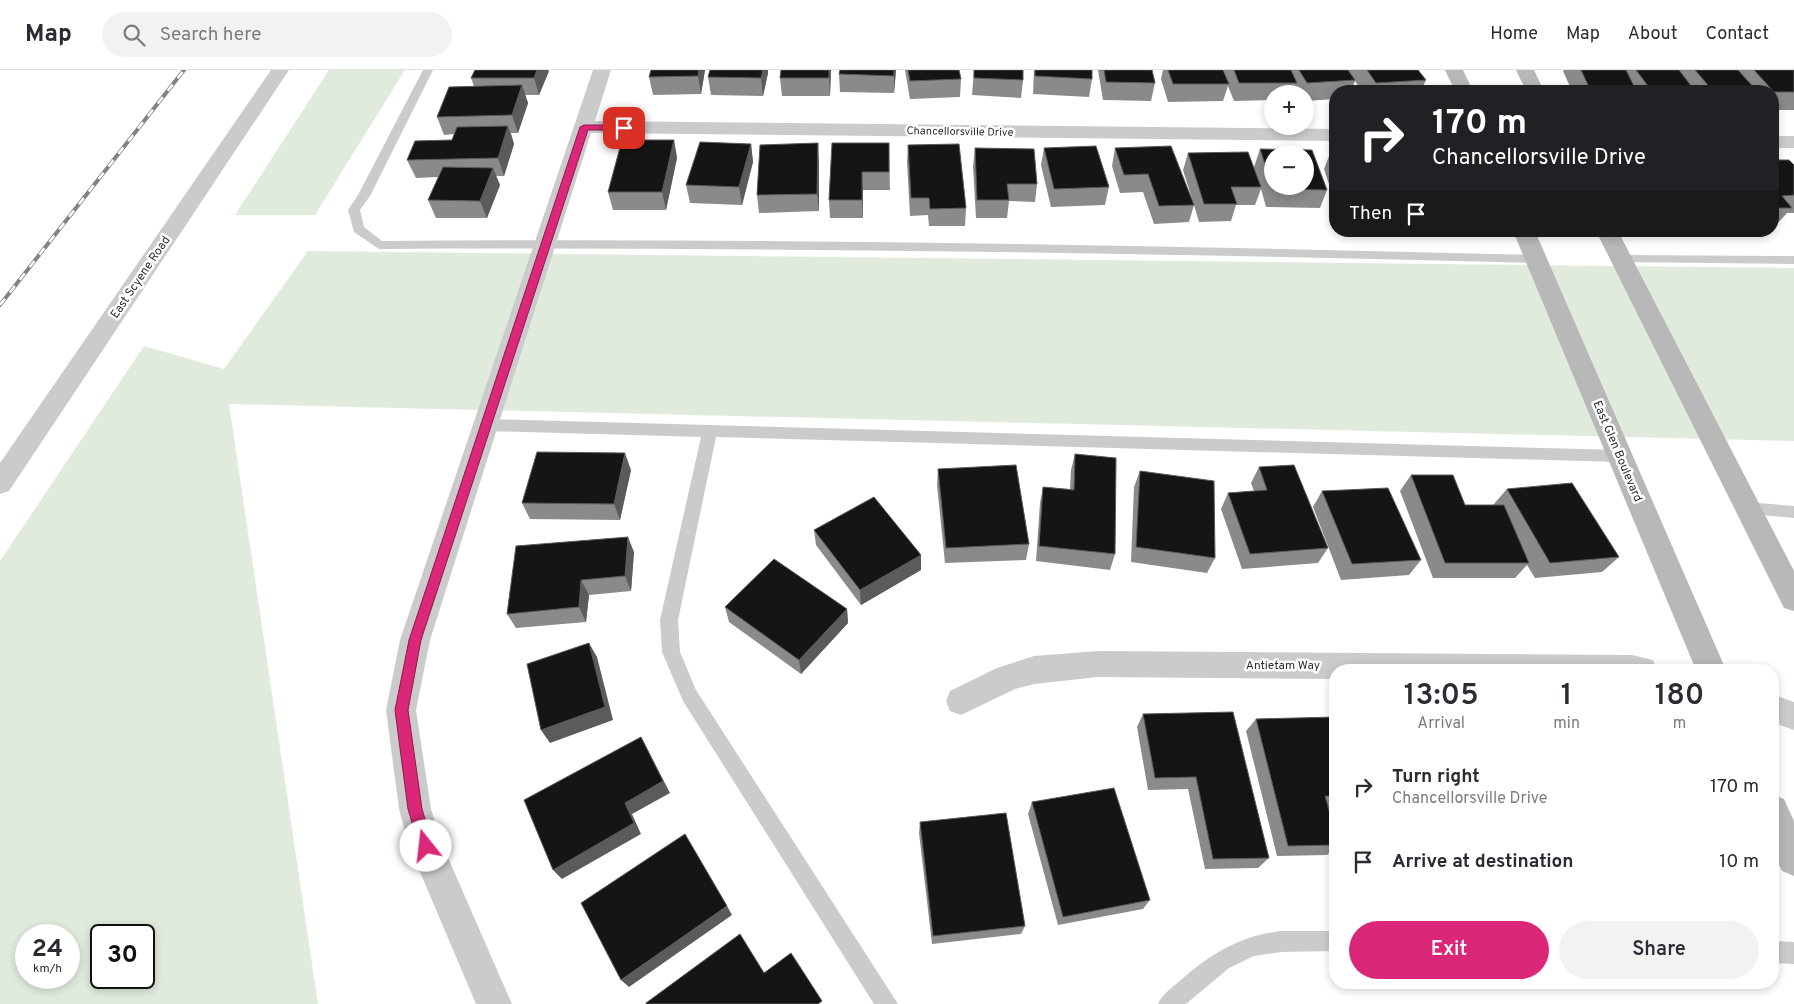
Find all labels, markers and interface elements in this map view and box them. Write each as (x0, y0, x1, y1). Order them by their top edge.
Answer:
search box (102, 12, 452, 57)
text: Map (25, 20, 72, 50)
icon: search (120, 21, 148, 49)
text: Search here (160, 23, 261, 47)
text: Home (1490, 23, 1538, 46)
text: Map (1566, 23, 1600, 46)
text: About (1628, 23, 1677, 46)
text: Contact (1705, 23, 1769, 46)
map controls (1264, 85, 1314, 195)
button: + (1264, 85, 1314, 135)
text: 170 m (1432, 102, 1527, 146)
icon: right (1349, 105, 1414, 170)
pin (603, 107, 645, 149)
icon: arrive (610, 114, 638, 142)
street label: Chancellorsville Drive (906, 124, 1014, 140)
button: − (1264, 145, 1314, 195)
text: Chancellorsville Drive (1432, 145, 1646, 172)
icon: arrive (1402, 200, 1430, 228)
text: Then (1349, 202, 1392, 226)
street label: East Scyene Road (107, 233, 174, 322)
street label: East Glen Boulevard (1589, 398, 1646, 504)
street label: Antietam Way (1246, 658, 1320, 674)
text: 13:05 (1404, 678, 1479, 715)
text: 1 (1561, 678, 1572, 715)
text: 180 (1655, 678, 1704, 715)
text: Arrival (1417, 714, 1465, 734)
text: min (1553, 714, 1580, 734)
text: m (1673, 714, 1686, 734)
text: Turn right (1392, 765, 1480, 789)
icon: right (1349, 773, 1377, 801)
text: 170 m (1710, 775, 1759, 799)
text: Chancellorsville Drive (1392, 789, 1547, 809)
position arrow (399, 819, 451, 871)
icon: arrive (1349, 848, 1377, 876)
text: Arrive at destination (1392, 850, 1573, 874)
text: 10 m (1719, 850, 1759, 874)
button: Exit (1349, 921, 1549, 979)
button: Share (1559, 921, 1759, 979)
speed limit sign: 30 (90, 924, 155, 989)
text: 24 (32, 934, 63, 966)
text: km/h (33, 961, 62, 977)

